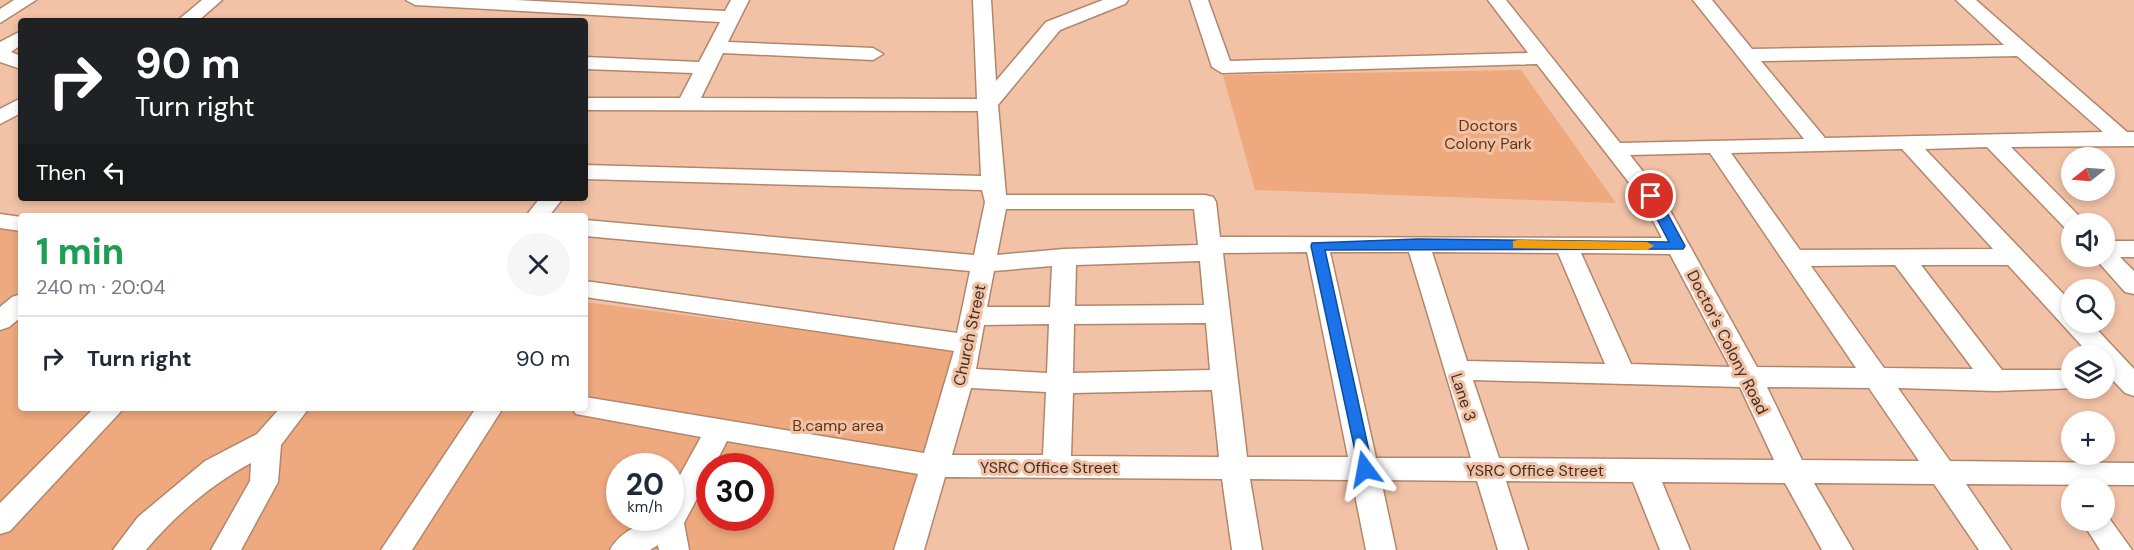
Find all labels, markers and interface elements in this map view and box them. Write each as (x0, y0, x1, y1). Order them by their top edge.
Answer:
text: 90 m (135, 36, 241, 91)
icon: right (36, 42, 114, 120)
text: Turn right (135, 89, 255, 124)
park label: Doctors Colony Park (1444, 115, 1532, 154)
north arrow (2061, 147, 2115, 201)
map controls (2061, 147, 2115, 531)
icon: left (98, 156, 131, 189)
text: Then (36, 158, 86, 187)
pin (1625, 170, 1676, 221)
icon: arrive (1634, 179, 1667, 212)
button: sound (2061, 213, 2115, 267)
text: 1 min (36, 228, 124, 275)
button: close (507, 233, 570, 296)
street label: Doctor's Colony Road (1682, 267, 1773, 418)
text: 240 m · 20:04 (36, 274, 166, 300)
button: search (2061, 279, 2115, 333)
street label: Church Street (948, 282, 991, 388)
icon: right (36, 342, 69, 375)
text: Turn right (87, 344, 192, 373)
text: 90 m (516, 344, 570, 373)
button: layers (2061, 345, 2115, 399)
street label: Lane 3 (1446, 371, 1481, 424)
button: + (2061, 411, 2115, 465)
park label: B.camp area (792, 415, 884, 436)
position arrow (1333, 437, 1397, 501)
speed limit sign: 30 (696, 453, 774, 531)
street label: YSRC Office Street (980, 457, 1118, 478)
street label: YSRC Office Street (1466, 460, 1604, 481)
text: 20 (626, 465, 664, 504)
button: − (2061, 477, 2115, 531)
text: km/h (627, 497, 663, 517)

